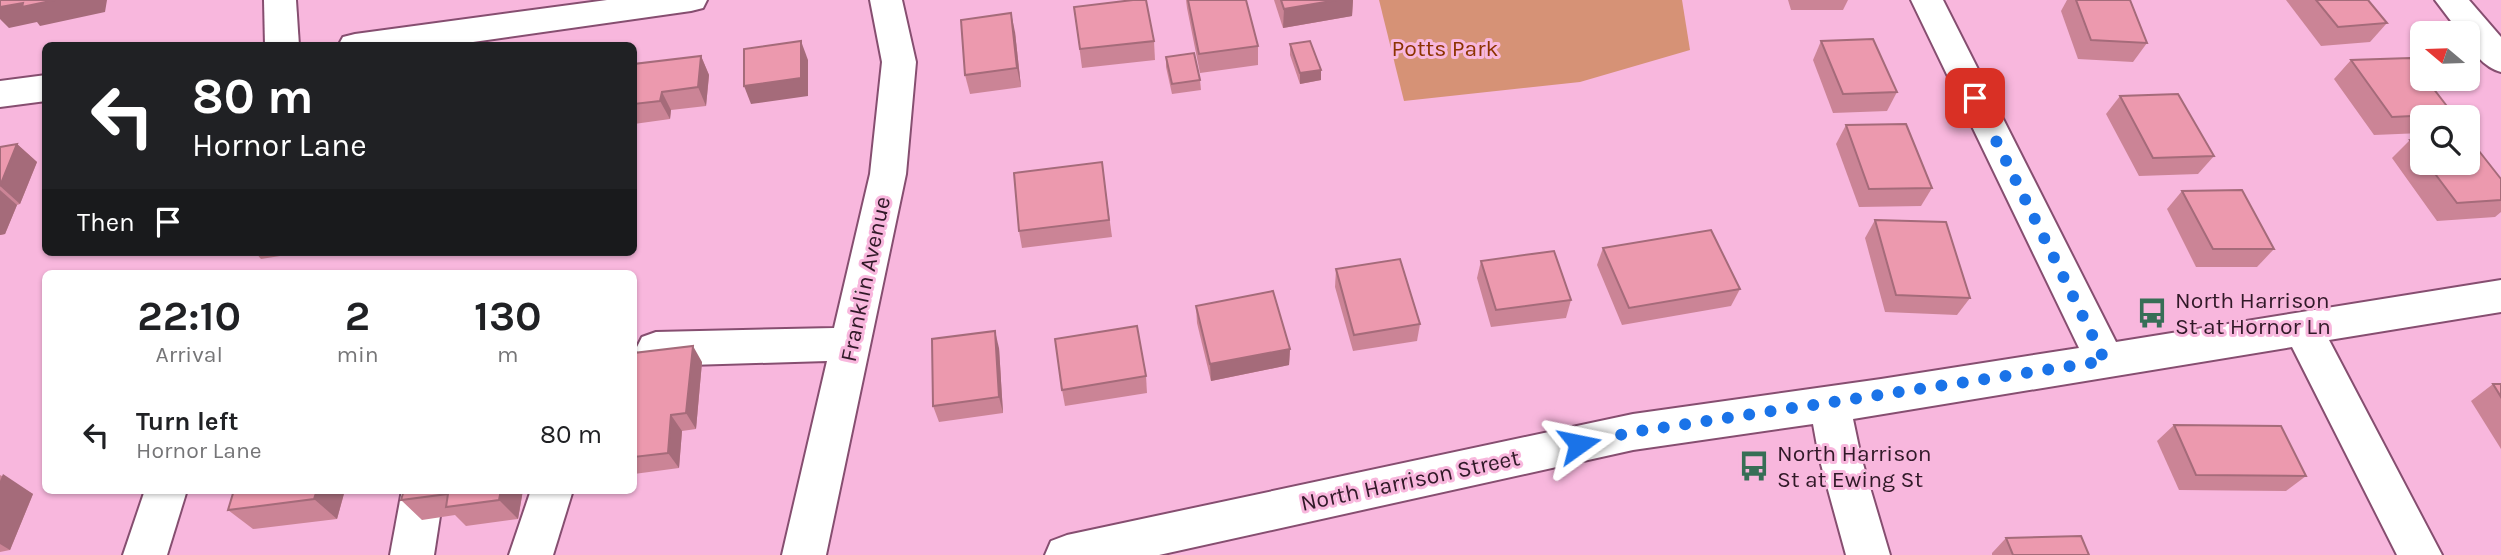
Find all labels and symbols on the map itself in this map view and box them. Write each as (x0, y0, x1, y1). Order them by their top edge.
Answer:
north arrow (2410, 21, 2480, 91)
park label: Potts Park (1392, 35, 1498, 62)
pin (1945, 68, 2005, 128)
street label: Franklin Avenue (835, 194, 896, 364)
place label: North Harrison St at Hornor Ln (2175, 287, 2331, 340)
bus stop icon: North Harrison St at Hornor Ln (2135, 296, 2169, 330)
position arrow (1542, 407, 1616, 481)
place label: North Harrison St at Ewing St (1777, 440, 1932, 493)
street label: North Harrison Street (1298, 444, 1522, 517)
bus stop icon: North Harrison St at Ewing St (1737, 449, 1771, 483)

